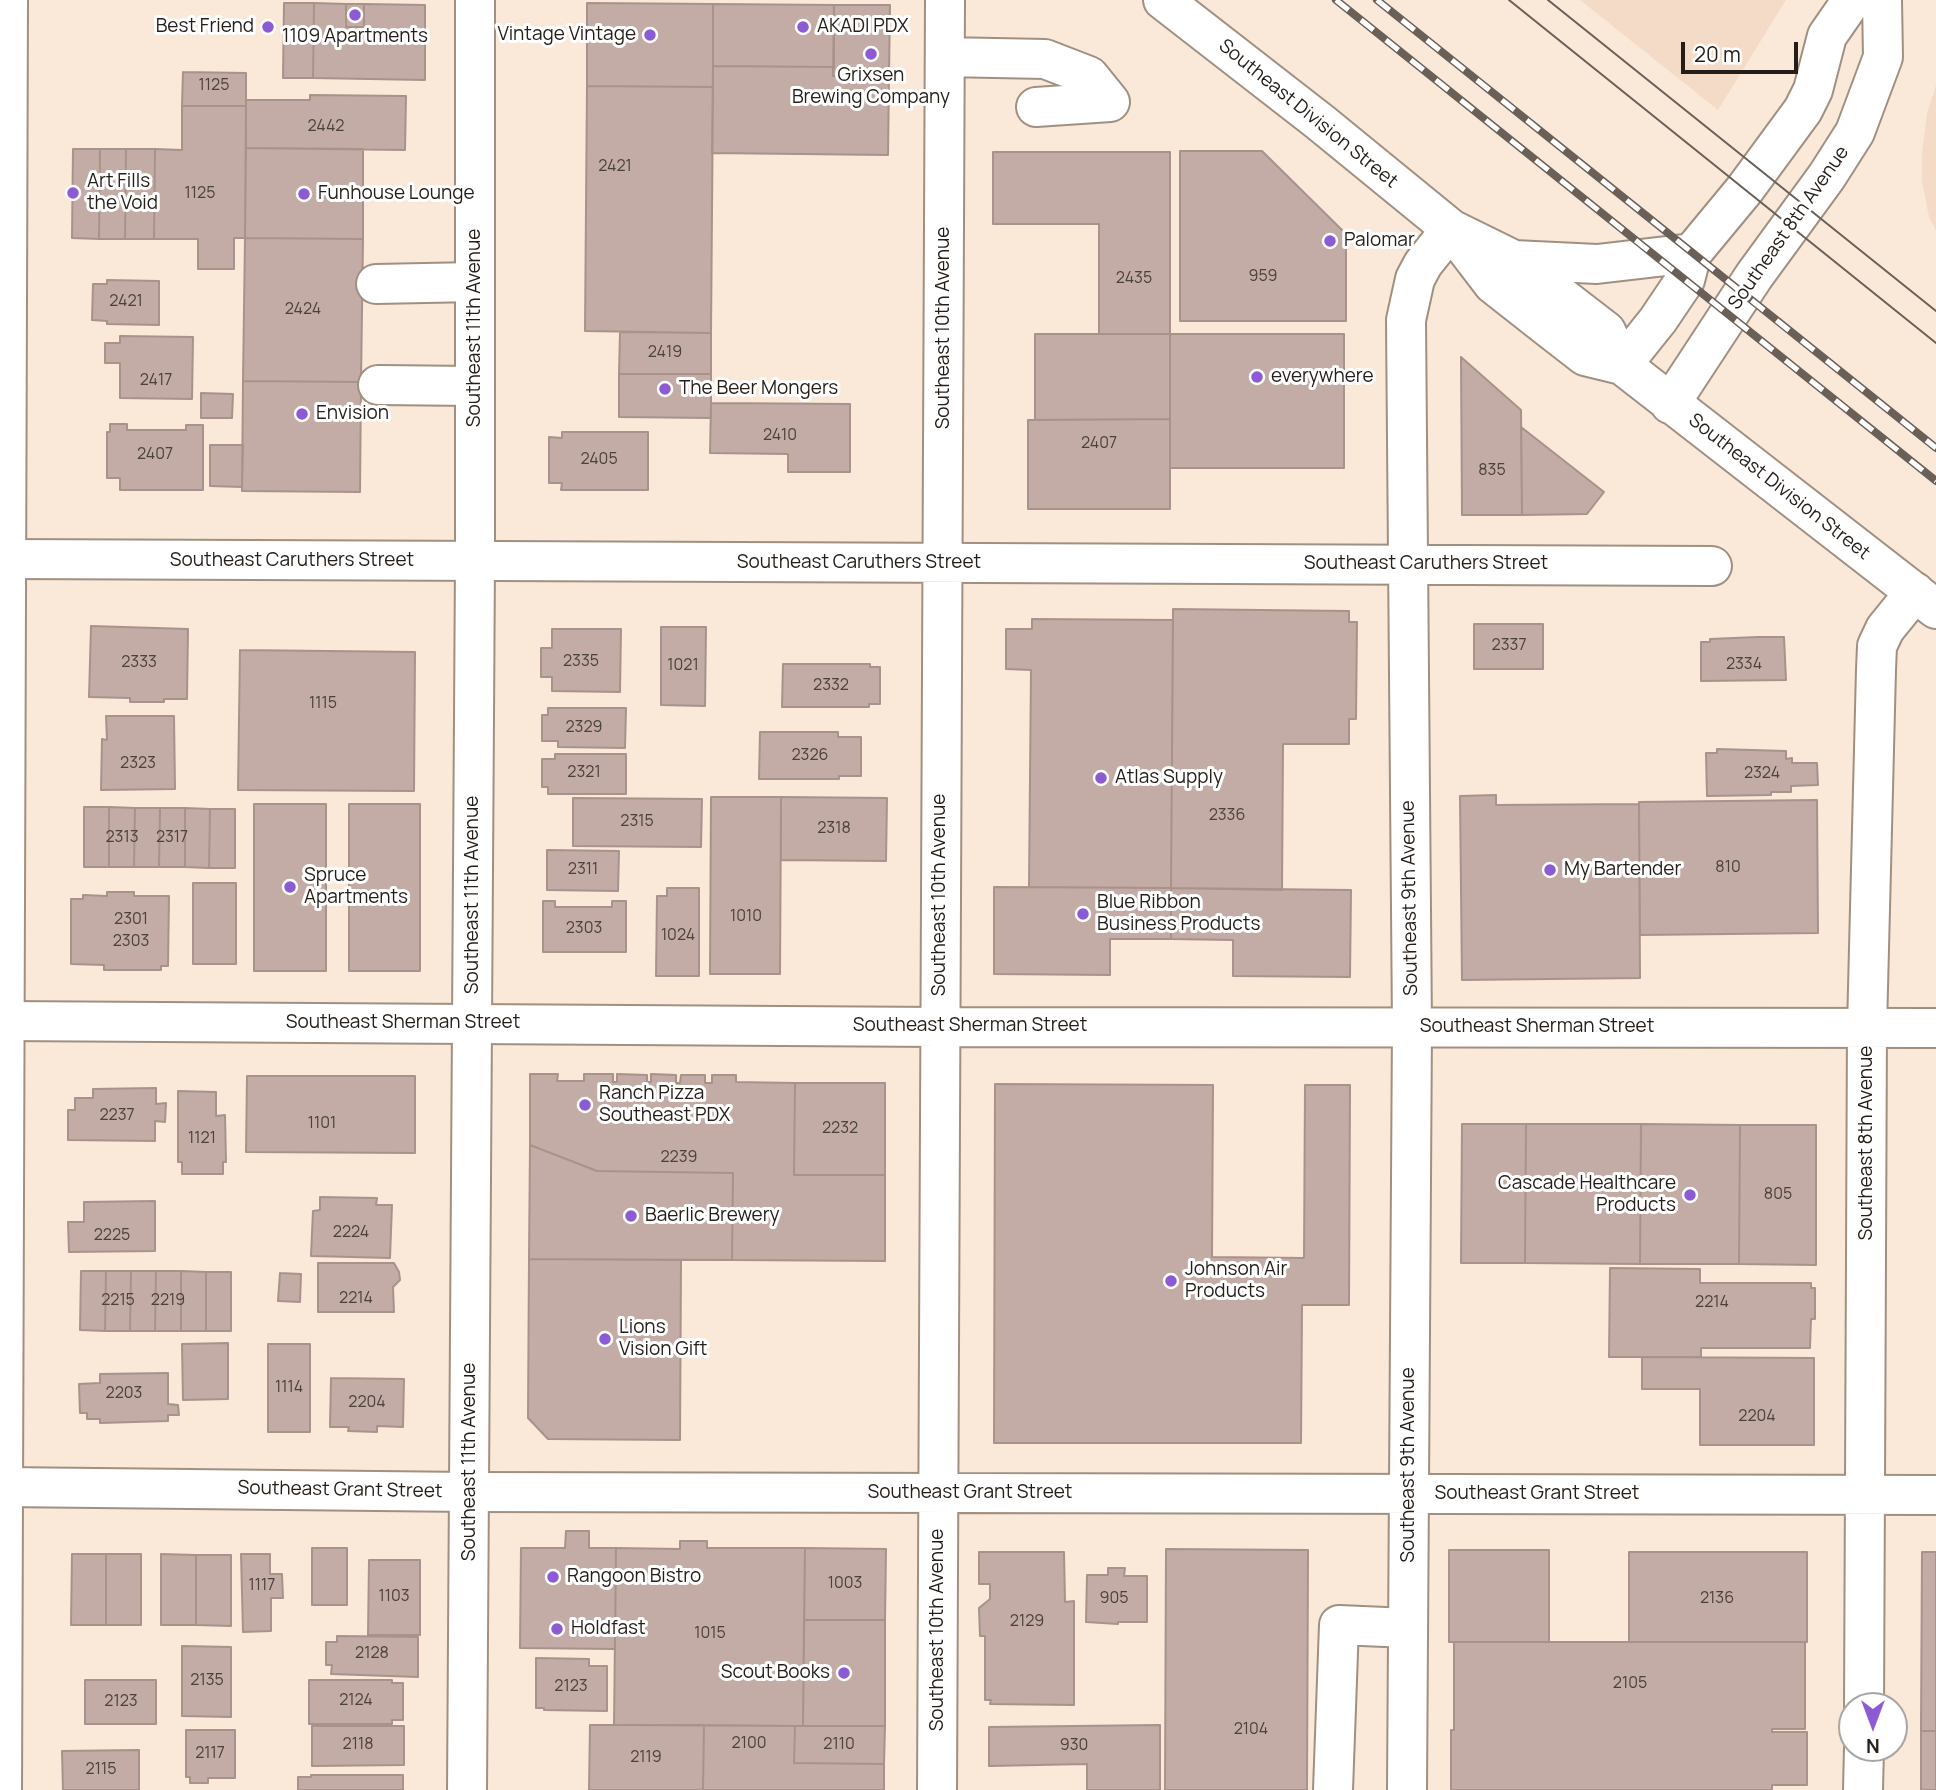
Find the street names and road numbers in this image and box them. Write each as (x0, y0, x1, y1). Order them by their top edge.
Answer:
street label: Southeast Division Street (1214, 35, 1402, 193)
street label: Southeast 8th Avenue (1724, 142, 1854, 314)
street label: Southeast 10th Avenue (933, 227, 955, 429)
street label: Southeast 11th Avenue (464, 229, 486, 427)
street label: Southeast Division Street (1684, 409, 1874, 565)
street label: Southeast Caruthers Street (170, 550, 414, 572)
street label: Southeast Caruthers Street (737, 552, 981, 574)
street label: Southeast Caruthers Street (1304, 553, 1548, 575)
street label: Southeast 10th Avenue (929, 794, 951, 996)
street label: Southeast 11th Avenue (462, 796, 484, 994)
street label: Southeast 9th Avenue (1397, 800, 1423, 996)
street label: Southeast Sherman Street (286, 1012, 520, 1034)
street label: Southeast Sherman Street (853, 1015, 1087, 1037)
street label: Southeast Sherman Street (1420, 1016, 1654, 1038)
street label: Southeast 8th Avenue (1856, 1046, 1878, 1240)
street label: Southeast 11th Avenue (459, 1363, 481, 1561)
street label: Southeast 9th Avenue (1398, 1367, 1420, 1563)
street label: Southeast Grant Street (237, 1477, 443, 1503)
street label: Southeast Grant Street (868, 1482, 1072, 1504)
street label: Southeast Grant Street (1435, 1483, 1639, 1505)
street label: Southeast 10th Avenue (927, 1529, 949, 1731)

